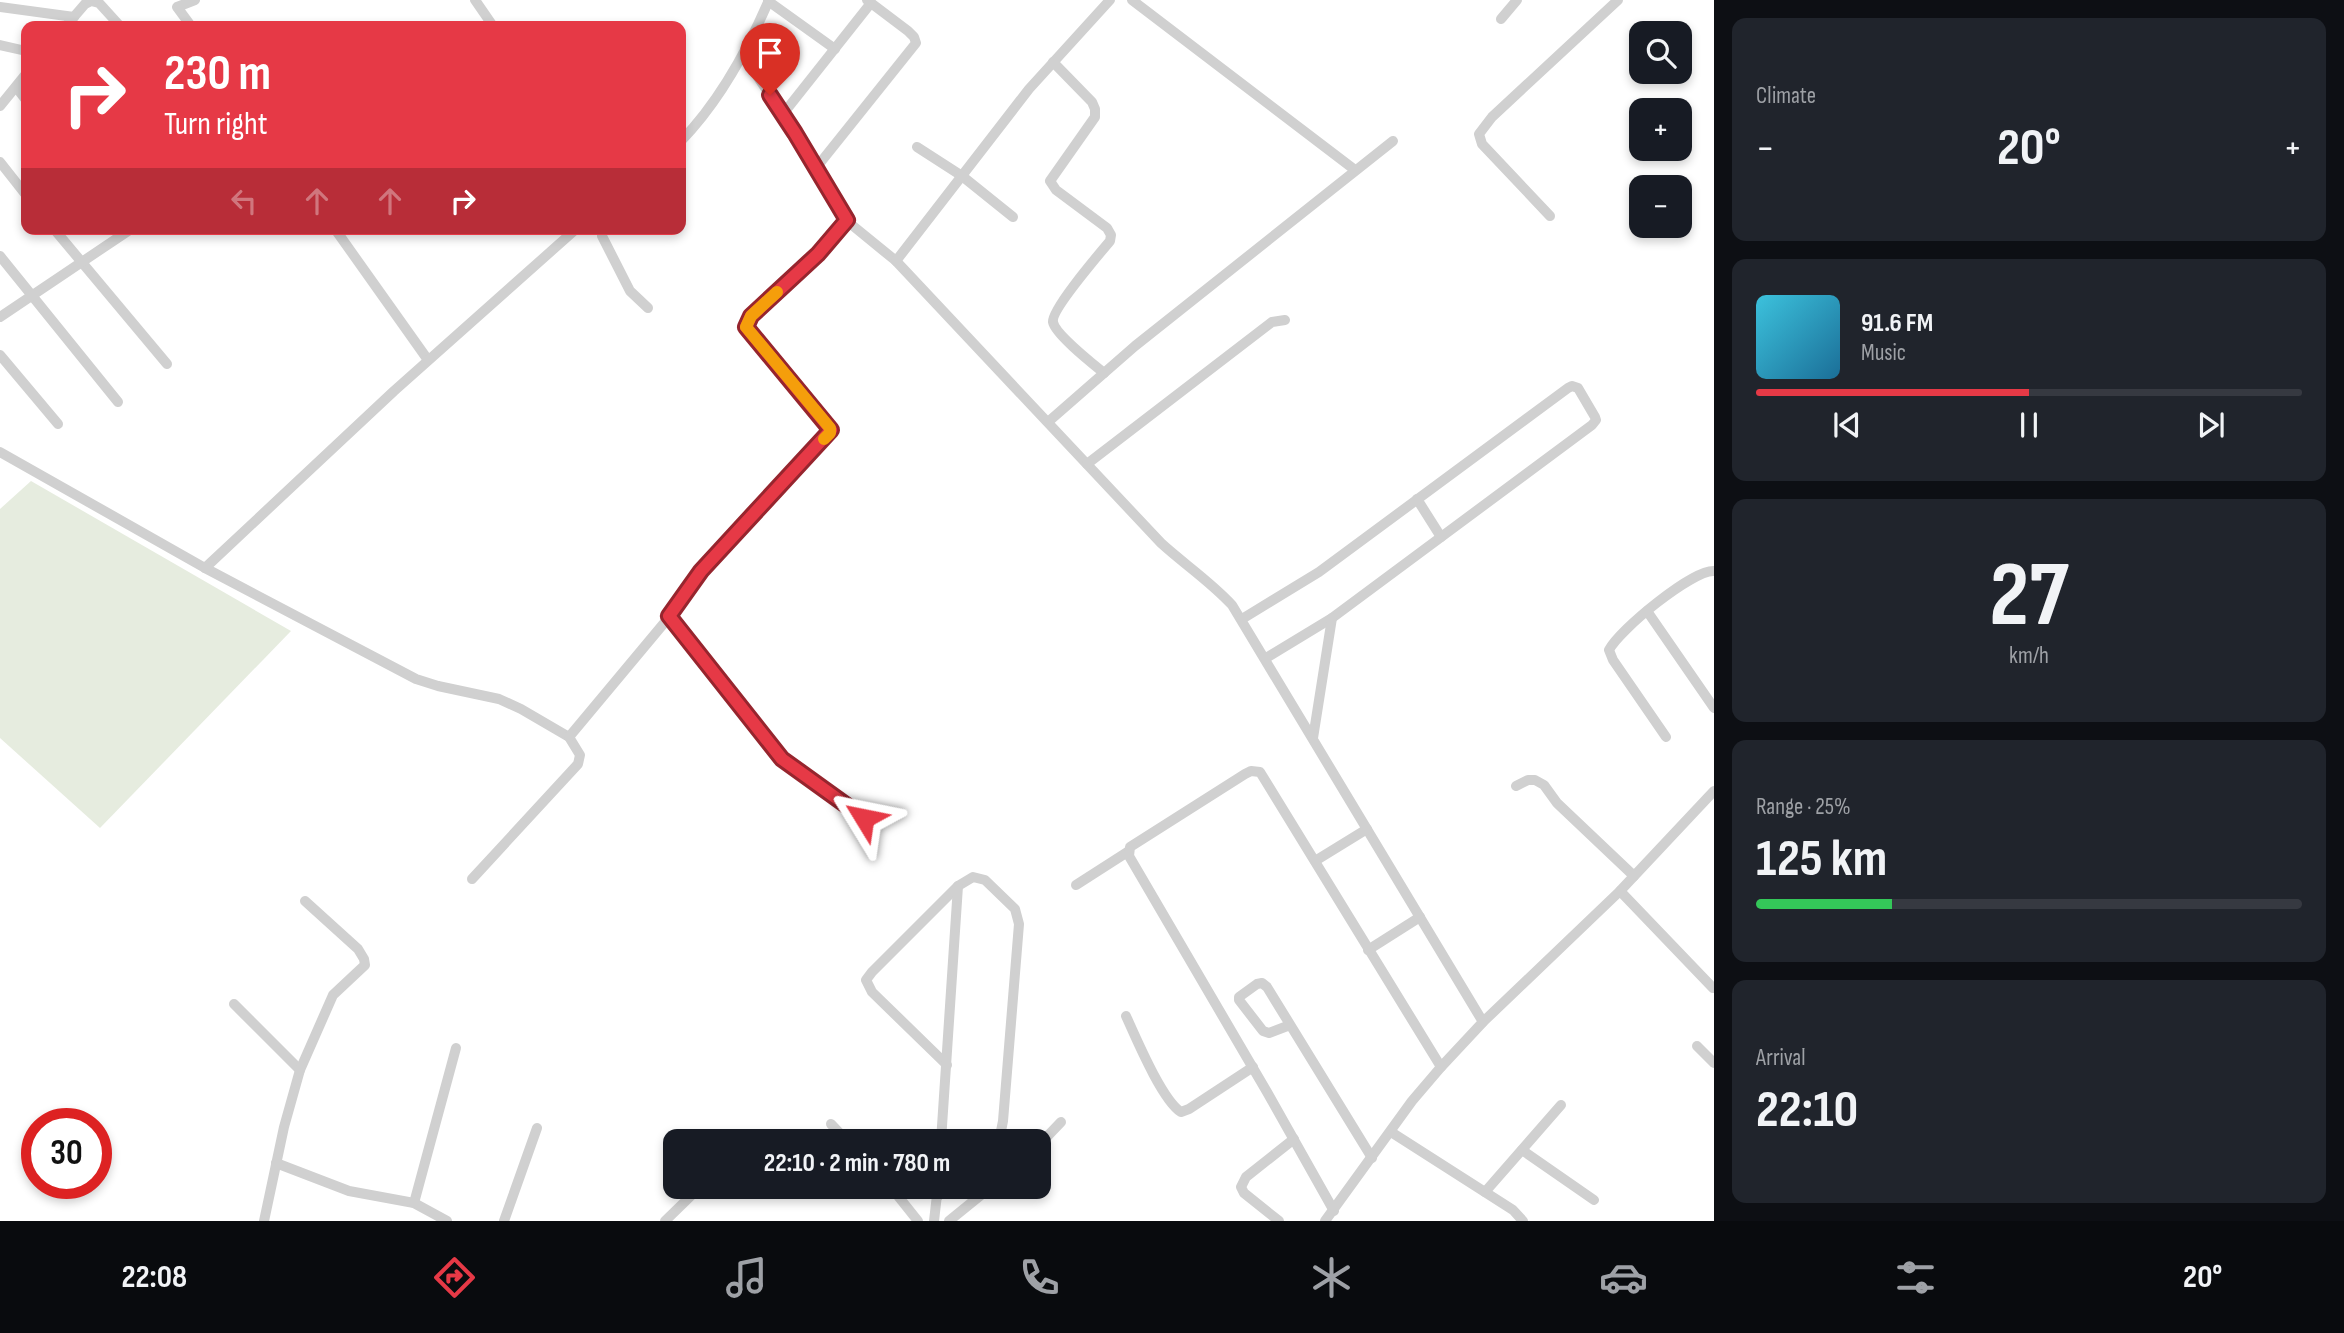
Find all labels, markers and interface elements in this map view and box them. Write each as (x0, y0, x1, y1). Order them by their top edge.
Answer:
map controls (1629, 21, 1692, 238)
button: search (1629, 21, 1692, 84)
pin (740, 23, 800, 95)
icon: arrive (751, 34, 789, 72)
text: 230 m (164, 45, 271, 104)
icon: right (49, 49, 140, 140)
text: Climate (1756, 82, 1816, 110)
button: + (1629, 98, 1692, 161)
text: Turn right (164, 105, 268, 144)
text: 20° (1997, 117, 2061, 180)
text: − (1756, 126, 1775, 171)
text: + (2283, 126, 2302, 171)
button: − (1629, 175, 1692, 238)
icon: left (225, 182, 263, 220)
icon: ahead (298, 182, 336, 220)
icon: ahead (371, 182, 409, 220)
icon: right (444, 182, 482, 220)
text: 91.6 FM (1861, 308, 1933, 339)
text: Music (1861, 339, 1906, 367)
icon: previous (1828, 406, 1866, 444)
icon: pause (2010, 406, 2048, 444)
icon: next (2192, 406, 2230, 444)
text: 27 (1989, 542, 2069, 651)
text: km/h (2009, 642, 2049, 670)
position arrow (827, 781, 901, 855)
text: Range · 25% (1756, 793, 1851, 821)
text: 125 km (1756, 828, 1887, 891)
text: Arrival (1756, 1044, 1805, 1072)
text: 22:10 (1756, 1079, 1858, 1142)
speed limit sign: 30 (21, 1108, 112, 1199)
text: 22:10 · 2 min · 780 m (764, 1148, 950, 1179)
icon: directions (430, 1253, 479, 1302)
icon: music (722, 1253, 771, 1302)
icon: phone (1015, 1253, 1064, 1302)
icon: climate (1307, 1253, 1356, 1302)
icon: car (1599, 1253, 1648, 1302)
icon: filters (1891, 1253, 1940, 1302)
text: 22:08 (122, 1258, 187, 1297)
text: 20° (2183, 1258, 2222, 1297)

